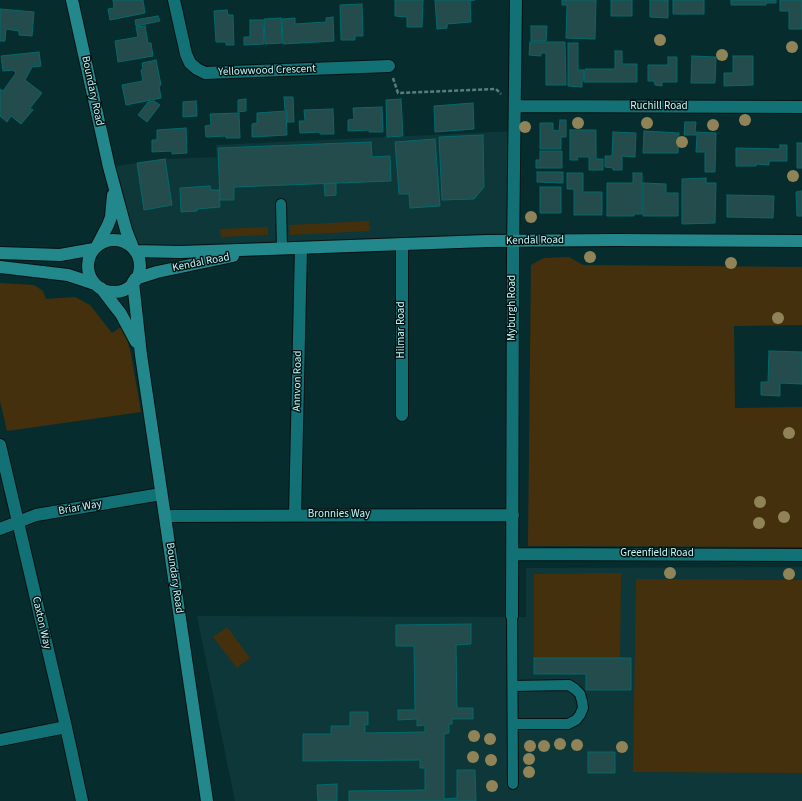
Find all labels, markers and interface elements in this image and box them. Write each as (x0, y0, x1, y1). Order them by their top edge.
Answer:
street label: Boundary Road (78, 55, 106, 127)
street label: Yellowwood Crescent (218, 63, 316, 79)
street label: Ruchill Road (630, 100, 688, 114)
street label: Kendal Road (506, 234, 564, 248)
street label: Kendal Road (171, 251, 231, 275)
street label: Myburgh Road (506, 275, 520, 341)
street label: Hilmar Road (395, 302, 409, 358)
street label: Annvon Road (291, 350, 305, 412)
street label: Briar Way (57, 498, 103, 518)
street label: Bronnies Way (308, 508, 370, 522)
street label: Boundary Road (163, 542, 185, 614)
street label: Greenfield Road (620, 547, 694, 561)
street label: Caxton Way (29, 596, 53, 650)

